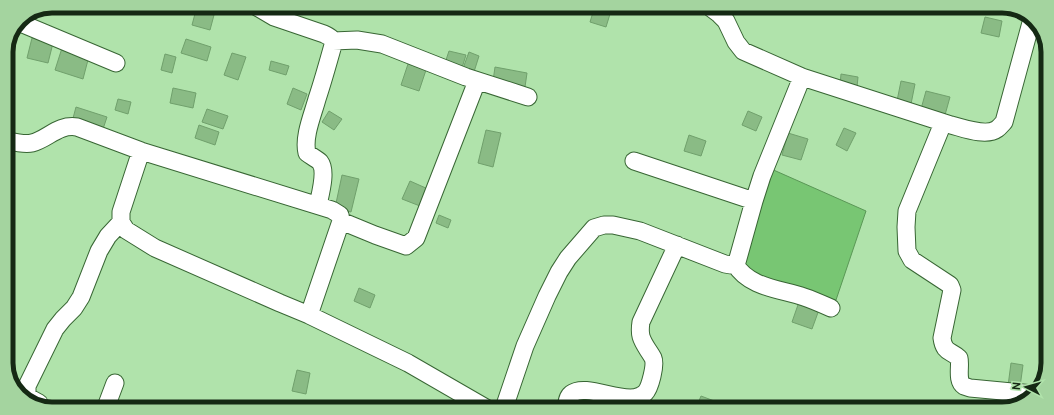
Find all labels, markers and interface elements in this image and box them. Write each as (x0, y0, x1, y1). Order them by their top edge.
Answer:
north arrow (1006, 367, 1046, 407)
text: N (1010, 381, 1023, 391)

